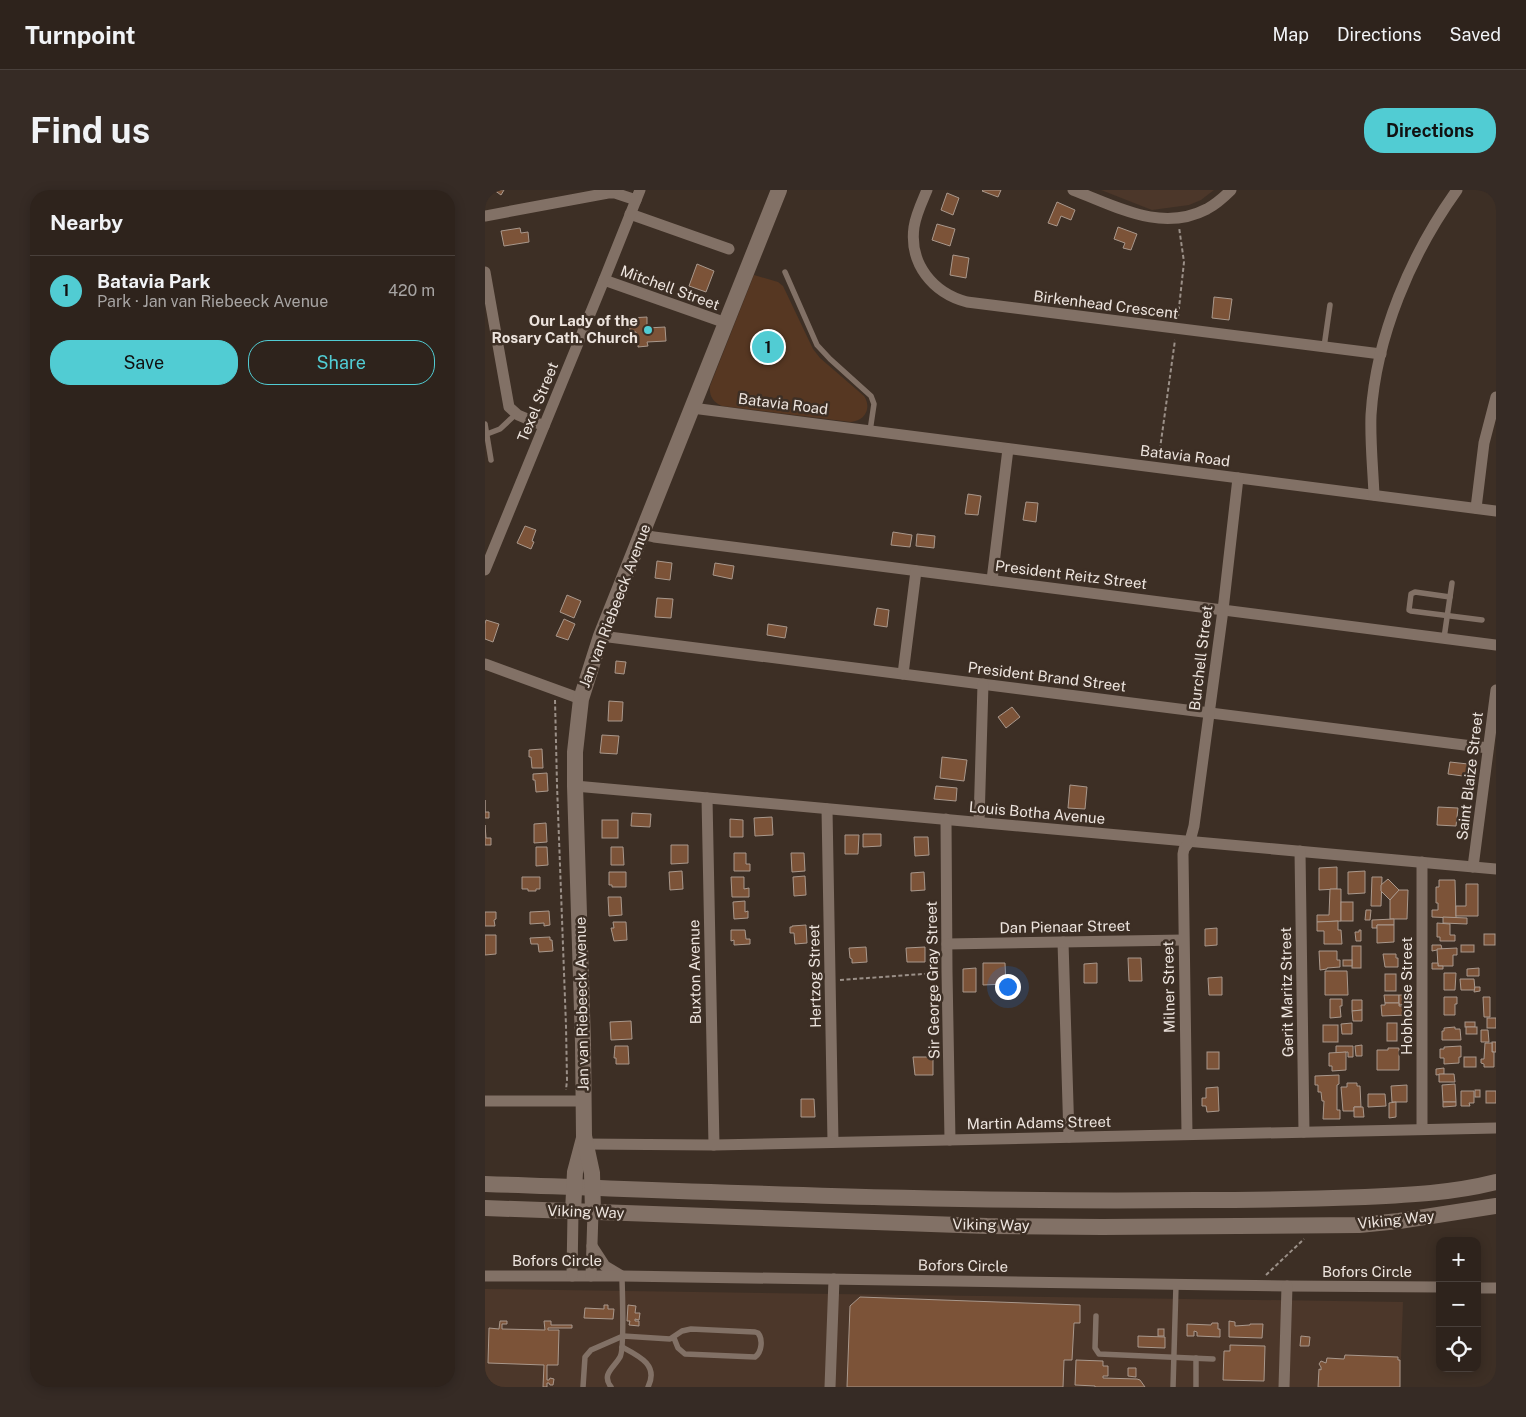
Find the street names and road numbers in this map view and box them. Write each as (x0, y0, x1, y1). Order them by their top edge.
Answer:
street label: Mitchell Street (618, 262, 722, 313)
street label: Birkenhead Crescent (1033, 287, 1180, 322)
street label: Texel Street (514, 359, 561, 444)
street label: Batavia Road (737, 390, 829, 417)
street label: Batavia Road (1139, 442, 1231, 469)
street label: Jan van Riebeeck Avenue (575, 521, 654, 690)
street label: President Reitz Street (994, 557, 1148, 592)
street label: Burchell Street (1186, 604, 1215, 712)
street label: President Brand Street (967, 658, 1127, 695)
street label: Saint Blaize Street (1453, 710, 1486, 841)
street label: Louis Botha Avenue (968, 798, 1106, 827)
street label: Sir George Gray Street (923, 901, 942, 1059)
street label: Jan van Riebeeck Avenue (571, 917, 592, 1091)
street label: Dan Pienaar Street (999, 917, 1131, 936)
street label: Buxton Avenue (685, 919, 704, 1025)
street label: Hertzog Street (805, 924, 824, 1028)
street label: Gerit Maritz Street (1277, 927, 1296, 1057)
street label: Hobhouse Street (1398, 937, 1415, 1055)
street label: Milner Street (1159, 941, 1178, 1033)
street label: Martin Adams Street (966, 1113, 1112, 1132)
street label: Viking Way (547, 1202, 625, 1221)
street label: Viking Way (1357, 1207, 1435, 1232)
street label: Viking Way (952, 1215, 1030, 1234)
street label: Bofors Circle (512, 1252, 602, 1269)
street label: Bofors Circle (918, 1256, 1008, 1275)
street label: Bofors Circle (1322, 1263, 1412, 1280)

